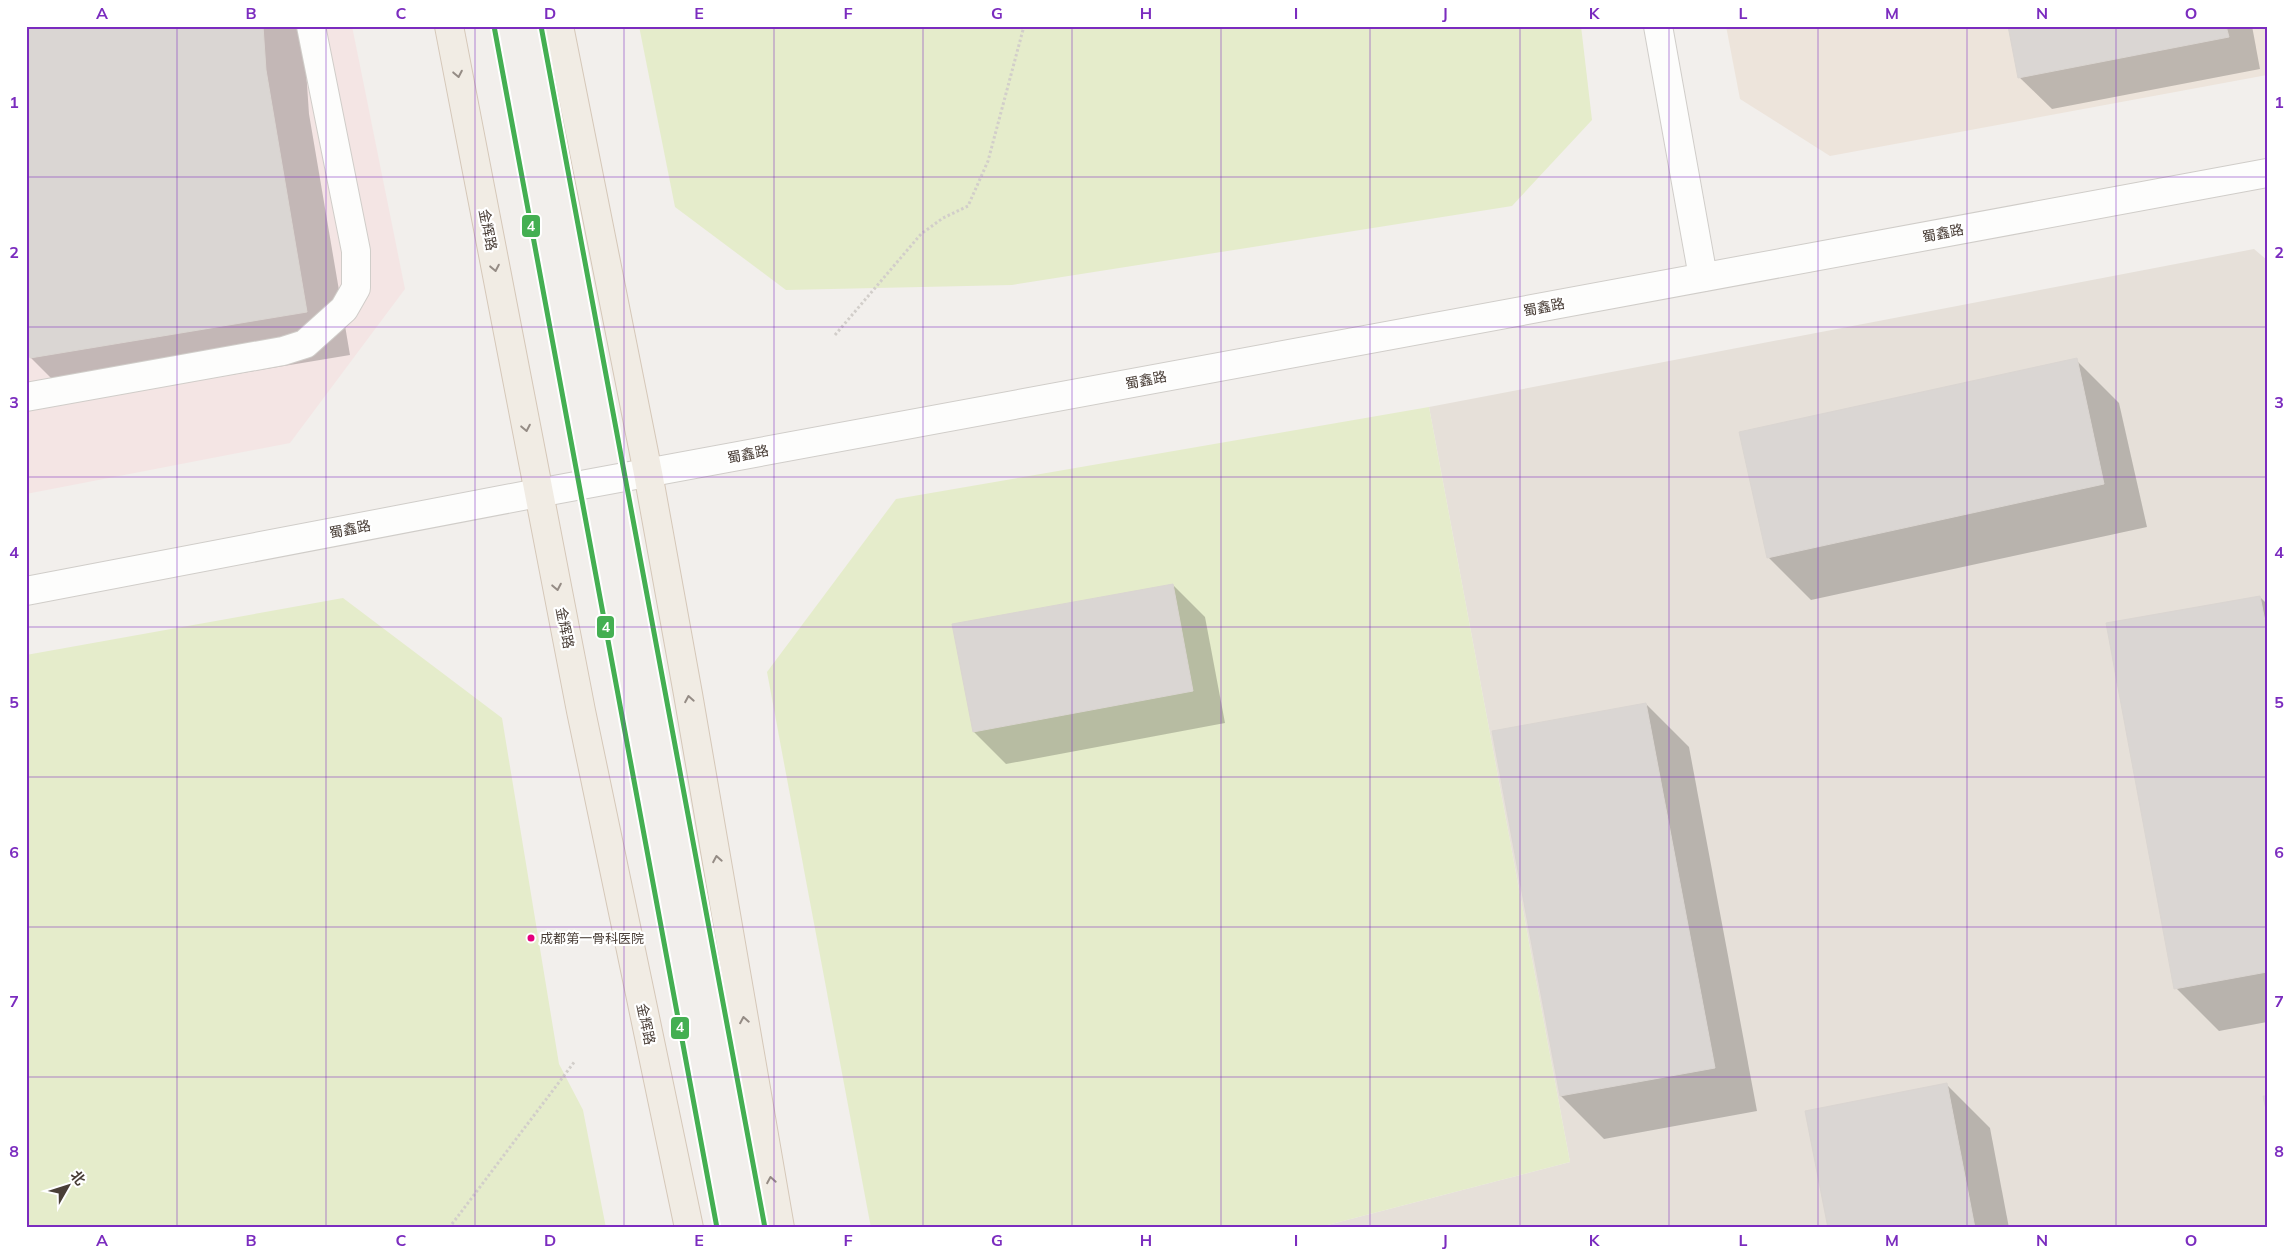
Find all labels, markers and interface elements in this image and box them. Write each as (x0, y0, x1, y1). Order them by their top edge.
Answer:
text: A (96, 3, 108, 23)
text: B (245, 3, 257, 23)
text: C (396, 3, 407, 23)
text: D (544, 3, 556, 23)
text: E (694, 3, 704, 23)
text: F (843, 3, 853, 23)
text: G (991, 3, 1003, 23)
text: H (1140, 3, 1152, 23)
text: I (1294, 3, 1298, 23)
text: J (1442, 3, 1448, 23)
text: K (1589, 3, 1601, 23)
text: L (1739, 3, 1748, 23)
text: M (1885, 3, 1899, 23)
text: N (2036, 3, 2048, 23)
text: O (2185, 3, 2197, 23)
one-way arrow (452, 70, 462, 79)
text: 1 (9, 92, 19, 112)
text: 1 (2274, 92, 2284, 112)
street label: 金辉路 (475, 208, 501, 252)
line badge: 4 (521, 214, 541, 238)
text: 4 (527, 217, 536, 235)
street label: 蜀鑫路 (1921, 220, 1965, 246)
text: 2 (9, 242, 19, 262)
text: 2 (2274, 242, 2284, 262)
one-way arrow (489, 264, 499, 273)
street label: 蜀鑫路 (1522, 294, 1566, 320)
street label: 蜀鑫路 (1124, 367, 1168, 393)
text: 3 (9, 392, 19, 412)
text: 3 (2274, 392, 2284, 412)
one-way arrow (520, 423, 530, 432)
street label: 蜀鑫路 (726, 441, 770, 467)
street label: 蜀鑫路 (328, 516, 372, 542)
text: 4 (9, 542, 19, 562)
text: 4 (2274, 542, 2284, 562)
one-way arrow (551, 583, 562, 592)
street label: 金辉路 (552, 606, 578, 650)
line badge: 4 (596, 615, 615, 639)
text: 4 (602, 618, 611, 636)
text: 5 (9, 692, 19, 712)
text: 5 (2274, 692, 2284, 712)
one-way arrow (685, 695, 695, 704)
text: 6 (9, 842, 19, 862)
text: 6 (2274, 842, 2284, 862)
one-way arrow (712, 855, 722, 864)
place label: 成都第一骨科医院 (540, 930, 644, 946)
marker: 成都第一骨科医院 (526, 933, 536, 943)
text: 7 (9, 991, 19, 1011)
text: 7 (2274, 991, 2284, 1011)
street label: 金辉路 (633, 1002, 659, 1046)
one-way arrow (739, 1015, 750, 1023)
line badge: 4 (670, 1016, 690, 1040)
text: 4 (676, 1018, 685, 1036)
text: 8 (9, 1141, 19, 1161)
text: 8 (2274, 1141, 2284, 1161)
north arrow (42, 1162, 92, 1212)
text: 北 (67, 1167, 90, 1189)
one-way arrow (767, 1175, 777, 1184)
text: A (96, 1230, 108, 1250)
text: B (245, 1230, 257, 1250)
text: C (396, 1230, 407, 1250)
text: D (544, 1230, 556, 1250)
text: E (694, 1230, 704, 1250)
text: F (843, 1230, 853, 1250)
text: G (991, 1230, 1003, 1250)
text: H (1140, 1230, 1152, 1250)
text: I (1294, 1230, 1298, 1250)
text: J (1442, 1230, 1448, 1250)
text: K (1589, 1230, 1601, 1250)
text: L (1739, 1230, 1748, 1250)
text: M (1885, 1230, 1899, 1250)
text: N (2036, 1230, 2048, 1250)
text: O (2185, 1230, 2197, 1250)

